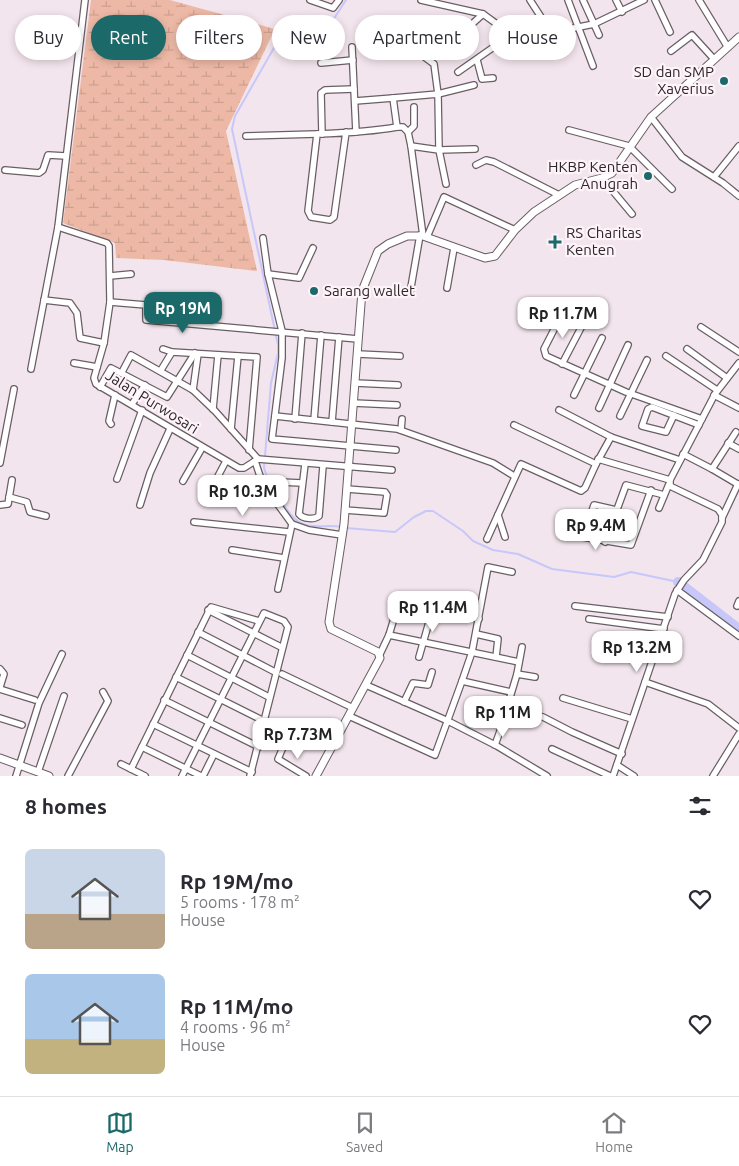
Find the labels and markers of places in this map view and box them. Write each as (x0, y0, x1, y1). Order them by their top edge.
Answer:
place label: SD dan SMP Xaverius (634, 63, 714, 97)
marker: SD dan SMP Xaverius (718, 75, 730, 87)
place label: HKBP Kenten Anugrah (548, 158, 638, 192)
marker: HKBP Kenten Anugrah (642, 170, 654, 182)
place label: RS Charitas Kenten (566, 224, 642, 258)
marker: RS Charitas Kenten (548, 235, 562, 249)
place label: Sarang wallet (324, 282, 415, 299)
marker: Sarang wallet (308, 285, 320, 297)
pin: Rp 19M (142, 292, 224, 334)
pin: Rp 11.7M (511, 296, 615, 339)
pin: Rp 10.3M (191, 474, 295, 517)
pin: Rp 9.4M (550, 508, 642, 551)
pin: Rp 11.4M (381, 590, 485, 633)
pin: Rp 13.2M (585, 630, 689, 673)
pin: Rp 11M (462, 696, 544, 738)
pin: Rp 7.73M (246, 718, 350, 760)

